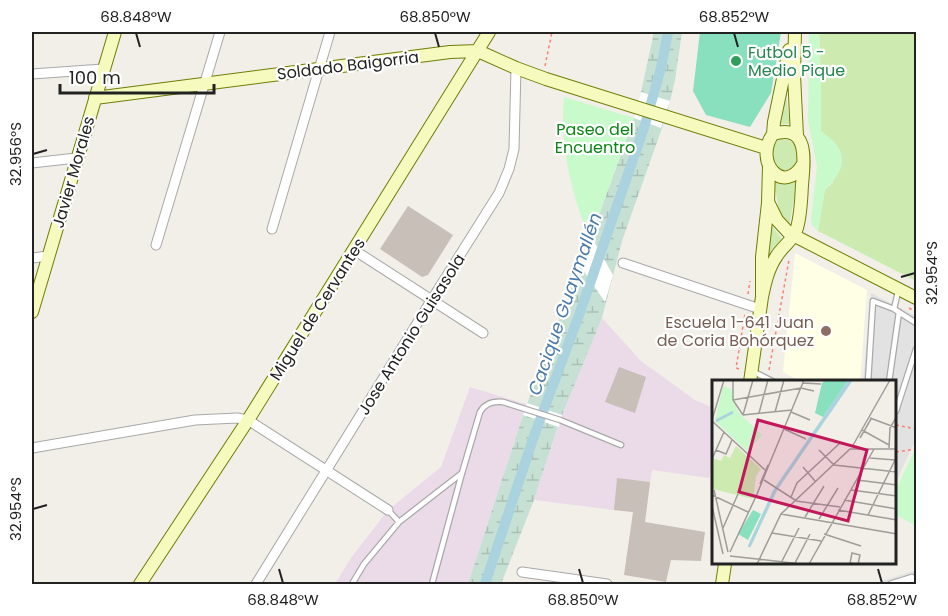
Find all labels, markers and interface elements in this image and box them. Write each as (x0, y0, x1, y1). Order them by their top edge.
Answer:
text: 68.848°W (100, 6, 172, 27)
text: 68.850°W (399, 6, 471, 27)
text: 68.852°W (699, 6, 770, 27)
place label: Futbol 5 - Medio Pique (748, 41, 845, 82)
street label: Soldado Baigorria (276, 45, 420, 86)
marker: Futbol 5 - Medio Pique (729, 54, 743, 68)
scale bar (60, 57, 214, 95)
text: 100 m (69, 65, 121, 90)
street label: Javier Morales (47, 114, 100, 231)
park label: Paseo del Encuentro (555, 118, 635, 159)
text: 32.956°S (5, 122, 26, 186)
water label: Cacique Guaymallén (522, 209, 608, 399)
street label: Miguel de Cervantes (264, 234, 371, 385)
text: 32.954°S (921, 241, 942, 305)
street label: Jose Antonio Guisasola (352, 249, 471, 419)
place label: Escuela 1-641 Juan de Coria Bohórquez (657, 311, 814, 352)
marker: Escuela 1-641 Juan de Coria Bohórquez (819, 324, 833, 338)
inset map (712, 380, 897, 565)
text: 32.954°S (5, 477, 26, 541)
text: 68.848°W (247, 589, 319, 610)
text: 68.850°W (547, 589, 619, 610)
text: 68.852°W (847, 589, 918, 610)

